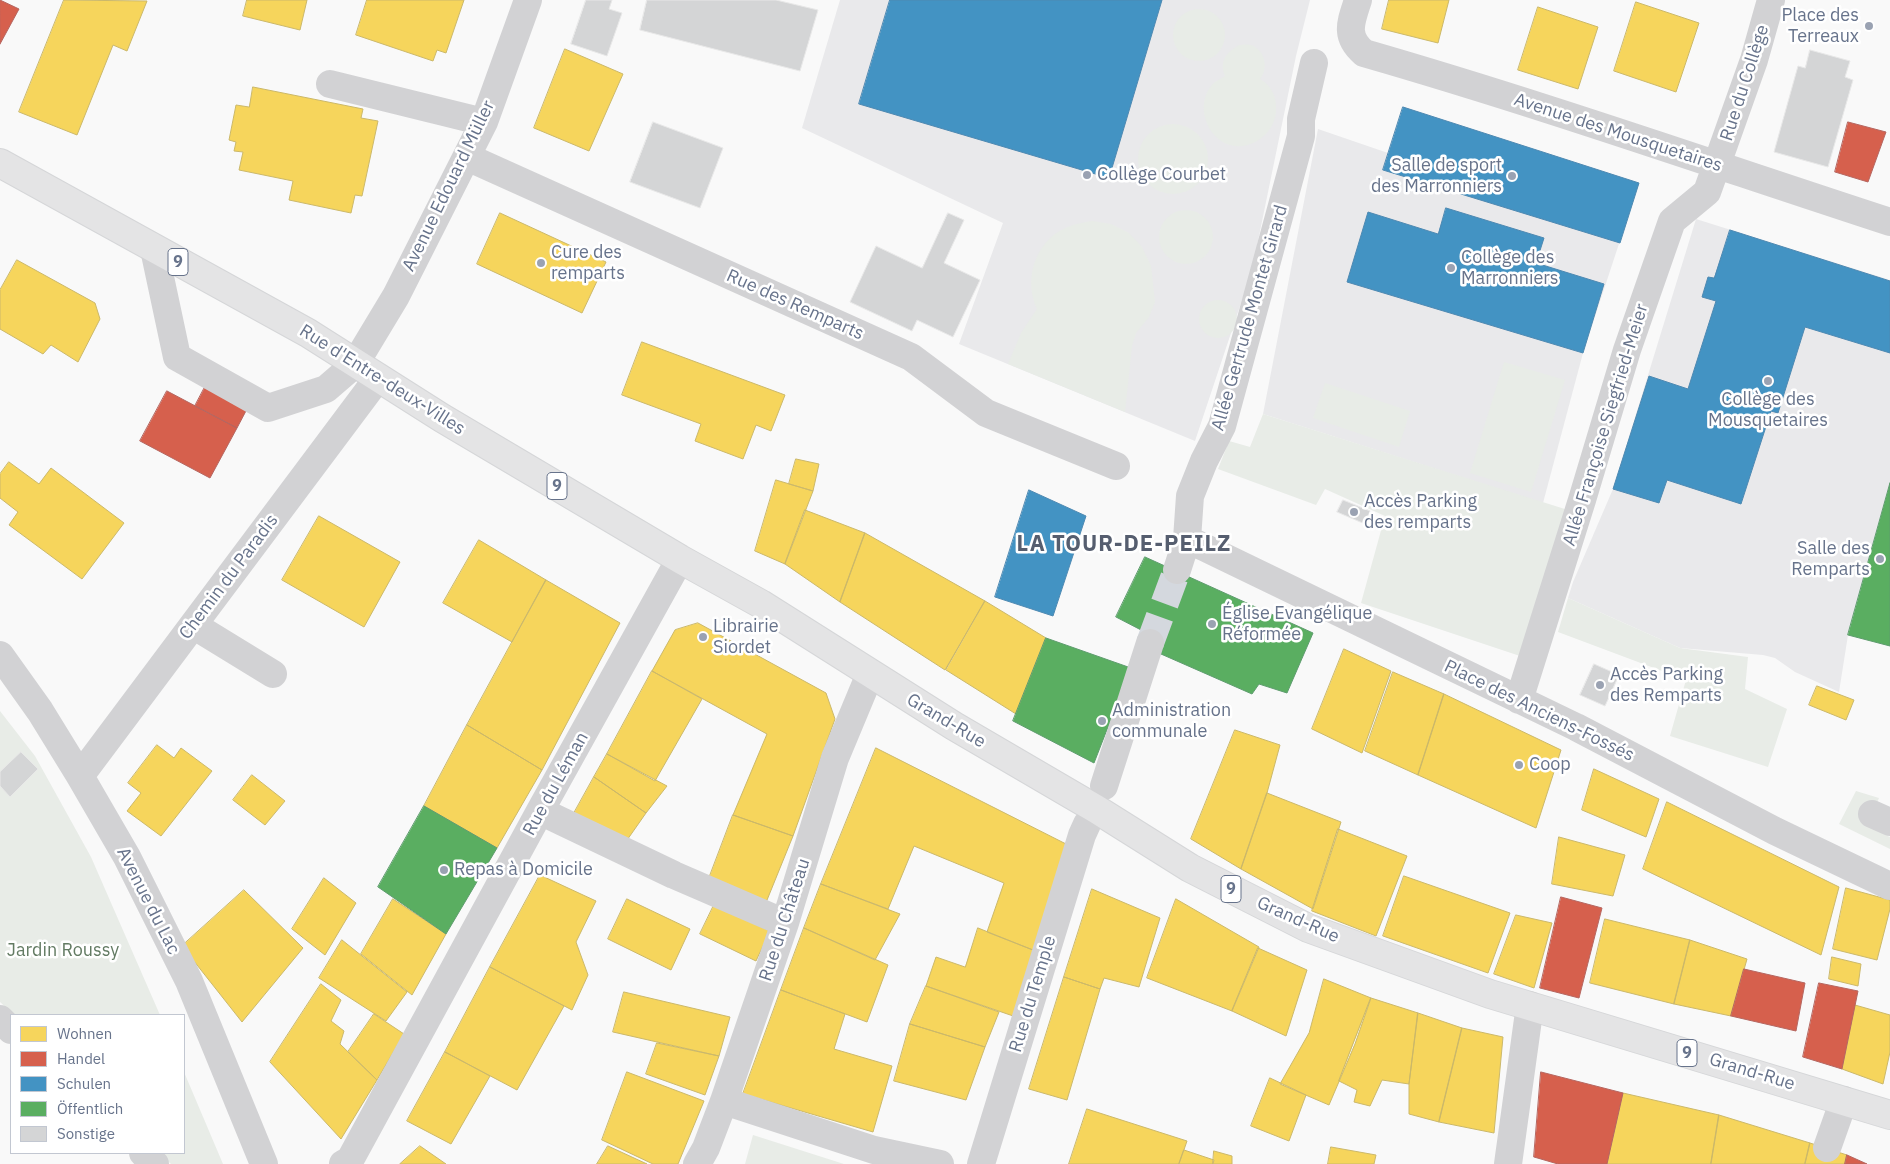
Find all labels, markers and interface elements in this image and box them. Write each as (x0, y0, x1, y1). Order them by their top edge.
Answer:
place label: Place des Terreaux (1781, 5, 1859, 48)
marker: Place des Terreaux (1863, 20, 1875, 32)
street label: Rue du Collège (1716, 22, 1774, 144)
street label: Avenue des Mousquetaires (1511, 89, 1725, 177)
street label: Avenue Edouard Müller (398, 97, 500, 275)
place label: Salle de sport des Marronniers (1371, 155, 1502, 198)
place label: Collège Courbet (1097, 164, 1226, 186)
marker: Collège Courbet (1081, 169, 1093, 181)
marker: Salle de sport des Marronniers (1506, 170, 1518, 182)
street label: Allée Gertrude Montet Girard (1207, 203, 1293, 433)
place label: Cure des remparts (551, 242, 625, 284)
place label: Collège des Marronniers (1461, 247, 1559, 290)
road number: 9 (168, 248, 188, 276)
marker: Cure des remparts (535, 257, 547, 269)
marker: Collège des Marronniers (1445, 262, 1457, 274)
street label: Rue des Remparts (723, 265, 867, 345)
street label: Allée Françoise Siegfried-Meier (1559, 301, 1653, 549)
street label: Rue d'Entre-deux-Villes (295, 320, 469, 440)
marker: Collège des Mousquetaires (1762, 375, 1774, 387)
place label: Collège des Mousquetaires (1708, 389, 1828, 432)
road number: 9 (547, 472, 567, 500)
place label: Accès Parking des remparts (1364, 491, 1477, 534)
marker: Accès Parking des remparts (1348, 506, 1360, 518)
street label: Chemin du Paradis (175, 510, 283, 644)
district label: LA TOUR-DE-PEILZ (1015, 532, 1233, 558)
place label: Salle des Remparts (1791, 538, 1870, 580)
marker: Salle des Remparts (1874, 553, 1886, 565)
place label: Église Evangélique Réformée (1222, 603, 1372, 646)
place label: Librairie Siordet (713, 616, 779, 659)
marker: Église Evangélique Réformée (1206, 618, 1218, 630)
marker: Librairie Siordet (697, 631, 709, 643)
street label: Place des Anciens-Fossés (1440, 656, 1638, 766)
place label: Accès Parking des Remparts (1610, 664, 1723, 706)
marker: Accès Parking des Remparts (1594, 679, 1606, 691)
street label: Grand-Rue (903, 689, 989, 753)
place label: Administration communale (1112, 700, 1231, 742)
marker: Administration communale (1096, 715, 1108, 727)
street label: Rue du Léman (519, 728, 593, 840)
place label: Coop (1529, 754, 1571, 776)
marker: Coop (1513, 759, 1525, 771)
street label: Avenue du Lac (112, 844, 184, 958)
street label: Rue du Château (755, 856, 815, 984)
place label: Repas à Domicile (454, 859, 593, 881)
marker: Repas à Domicile (438, 864, 450, 876)
road number: 9 (1221, 876, 1241, 902)
street label: Grand-Rue (1253, 892, 1343, 948)
street label: Rue du Temple (1005, 933, 1061, 1055)
park label: Jardin Roussy (7, 940, 119, 962)
legend (10, 1014, 185, 1154)
text: Wohnen (57, 1024, 112, 1043)
road number: 9 (1677, 1040, 1697, 1066)
text: Handel (57, 1049, 105, 1068)
street label: Grand-Rue (1707, 1049, 1797, 1095)
text: Schulen (57, 1074, 111, 1093)
text: Öffentlich (57, 1099, 123, 1118)
text: Sonstige (57, 1124, 115, 1143)

